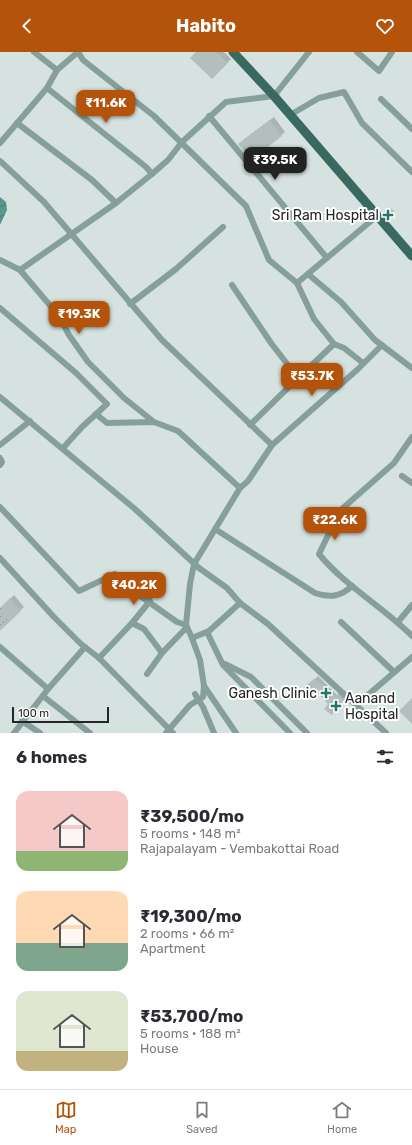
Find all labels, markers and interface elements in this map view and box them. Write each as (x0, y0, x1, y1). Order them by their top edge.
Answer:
icon: back (16, 15, 38, 37)
text: Habito (176, 15, 236, 37)
icon: heart (374, 15, 396, 37)
pin: ₹11.6K (73, 90, 139, 124)
text: ₹11.6K (85, 95, 127, 110)
pin: ₹39.5K (242, 147, 308, 181)
text: ₹39.5K (253, 152, 297, 167)
place label: Sri Ram Hospital (272, 207, 379, 224)
marker: Sri Ram Hospital (382, 209, 394, 221)
pin: ₹19.3K (46, 301, 112, 335)
text: ₹19.3K (58, 306, 100, 321)
pin: ₹53.7K (279, 363, 345, 397)
text: ₹53.7K (290, 368, 334, 383)
pin: ₹22.6K (302, 507, 368, 541)
text: ₹22.6K (312, 512, 358, 527)
pin: ₹40.2K (101, 572, 167, 606)
text: ₹40.2K (111, 577, 157, 592)
place label: Ganesh Clinic (229, 685, 317, 702)
marker: Ganesh Clinic (320, 687, 332, 699)
place label: Aanand Hospital (345, 690, 399, 723)
marker: Aanand Hospital (330, 700, 342, 712)
scale bar (12, 705, 109, 724)
text: 100 m (18, 707, 49, 720)
icon: filters (374, 746, 396, 768)
text: 6 homes (16, 747, 87, 767)
text: ₹39,500/mo (140, 806, 244, 826)
icon: home (48, 807, 96, 855)
text: 5 rooms · 148 m² (140, 826, 241, 841)
text: Rajapalayam - Vembakottai Road (140, 841, 339, 856)
text: ₹19,300/mo (140, 906, 242, 926)
icon: home (48, 907, 96, 955)
text: 2 rooms · 66 m² (140, 926, 234, 941)
text: Apartment (140, 941, 205, 956)
text: ₹53,700/mo (140, 1006, 243, 1026)
icon: home (48, 1007, 96, 1055)
text: 5 rooms · 188 m² (140, 1026, 241, 1041)
text: House (140, 1041, 178, 1056)
tab: Map (55, 1099, 77, 1136)
tab: Saved (186, 1099, 218, 1136)
tab: Home (327, 1099, 357, 1136)

